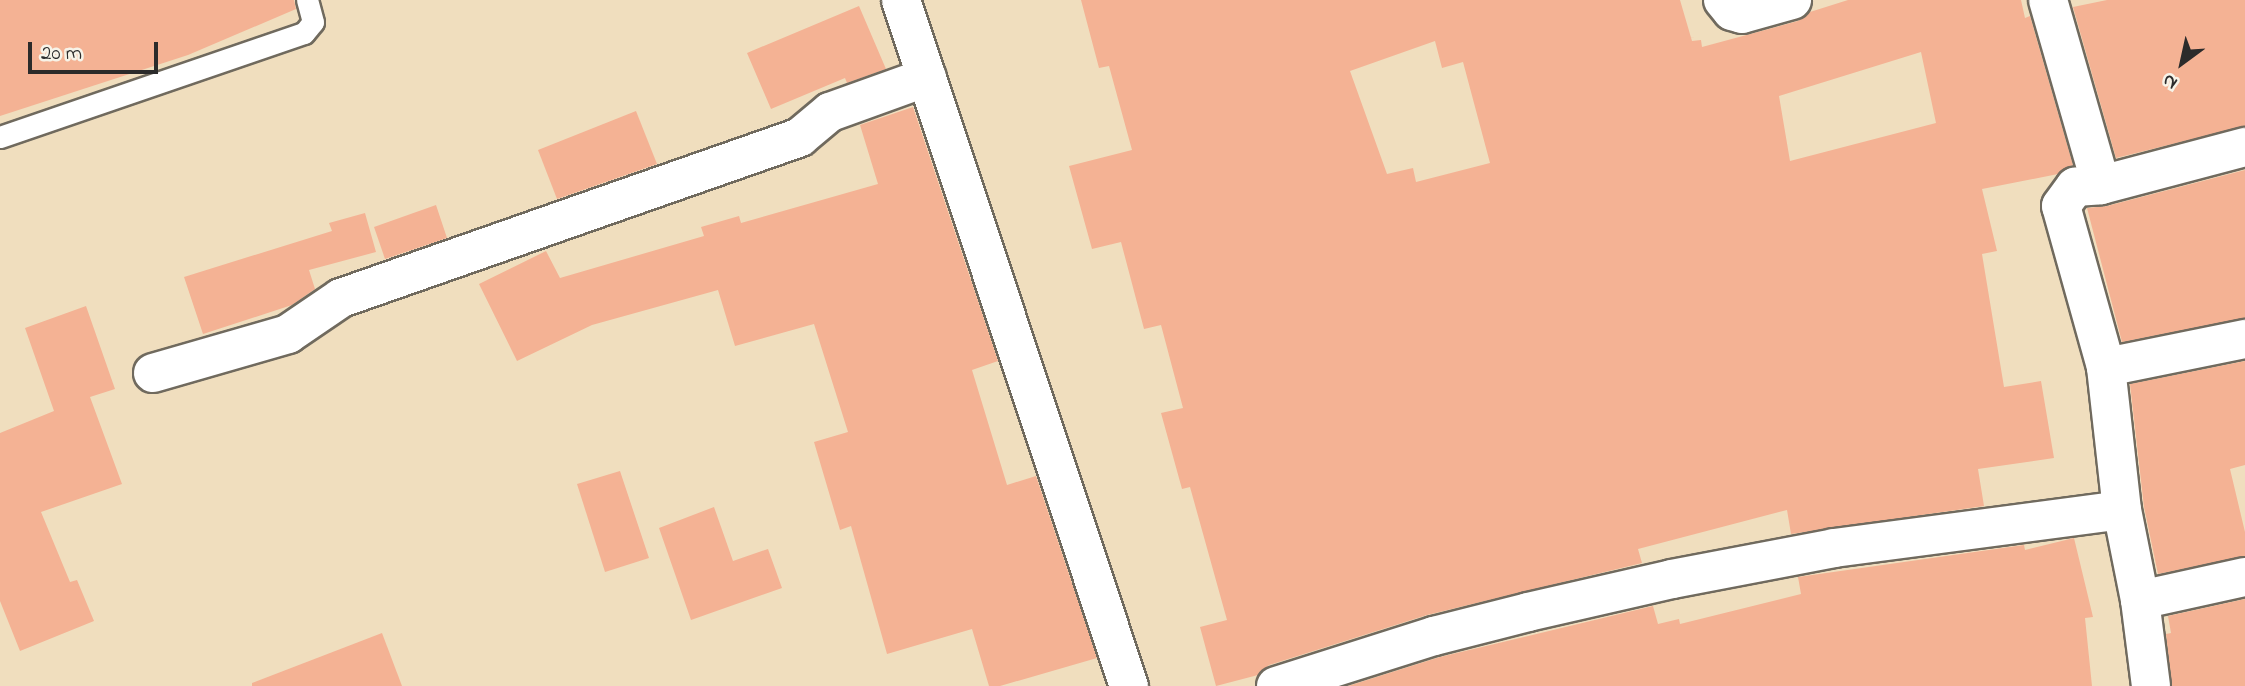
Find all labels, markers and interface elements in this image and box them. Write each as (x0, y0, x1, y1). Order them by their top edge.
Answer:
scale bar (32, 28, 161, 72)
north arrow (2147, 28, 2217, 98)
text: 20 m (41, 39, 82, 69)
text: N (2158, 66, 2183, 96)

